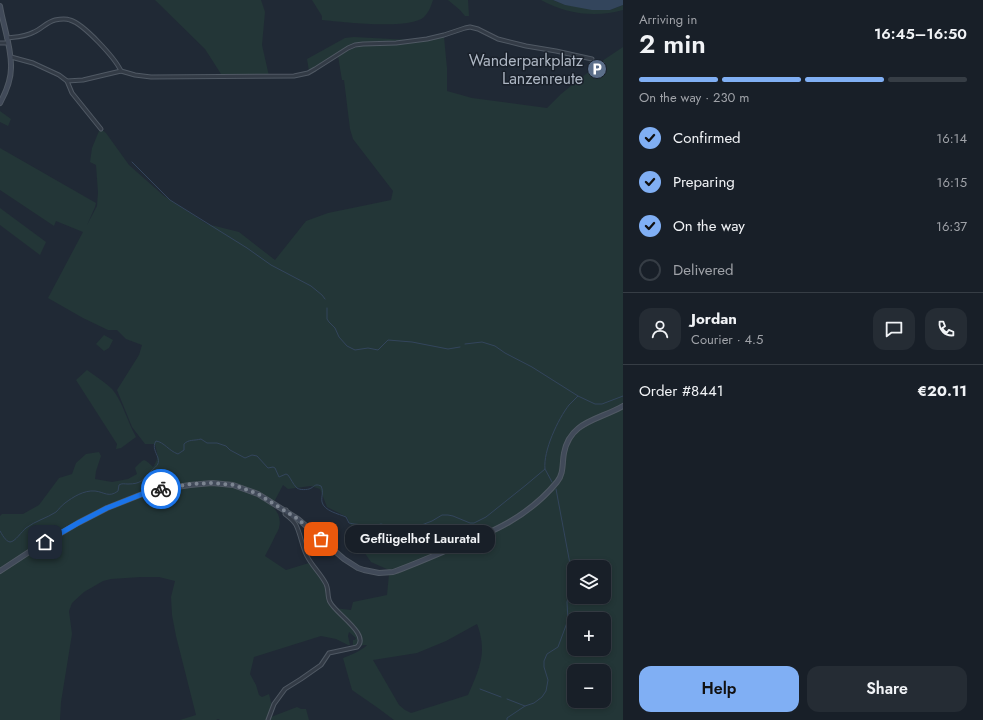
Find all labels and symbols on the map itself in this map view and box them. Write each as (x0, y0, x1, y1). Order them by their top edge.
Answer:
place label: Wanderparkplatz Lanzenreute (469, 49, 584, 90)
parking icon: Wanderparkplatz Lanzenreute (586, 58, 608, 80)
courier (141, 469, 181, 509)
pin (304, 522, 338, 556)
pin (28, 525, 62, 559)
callout: Geflügelhof Lauratal (345, 525, 495, 553)

